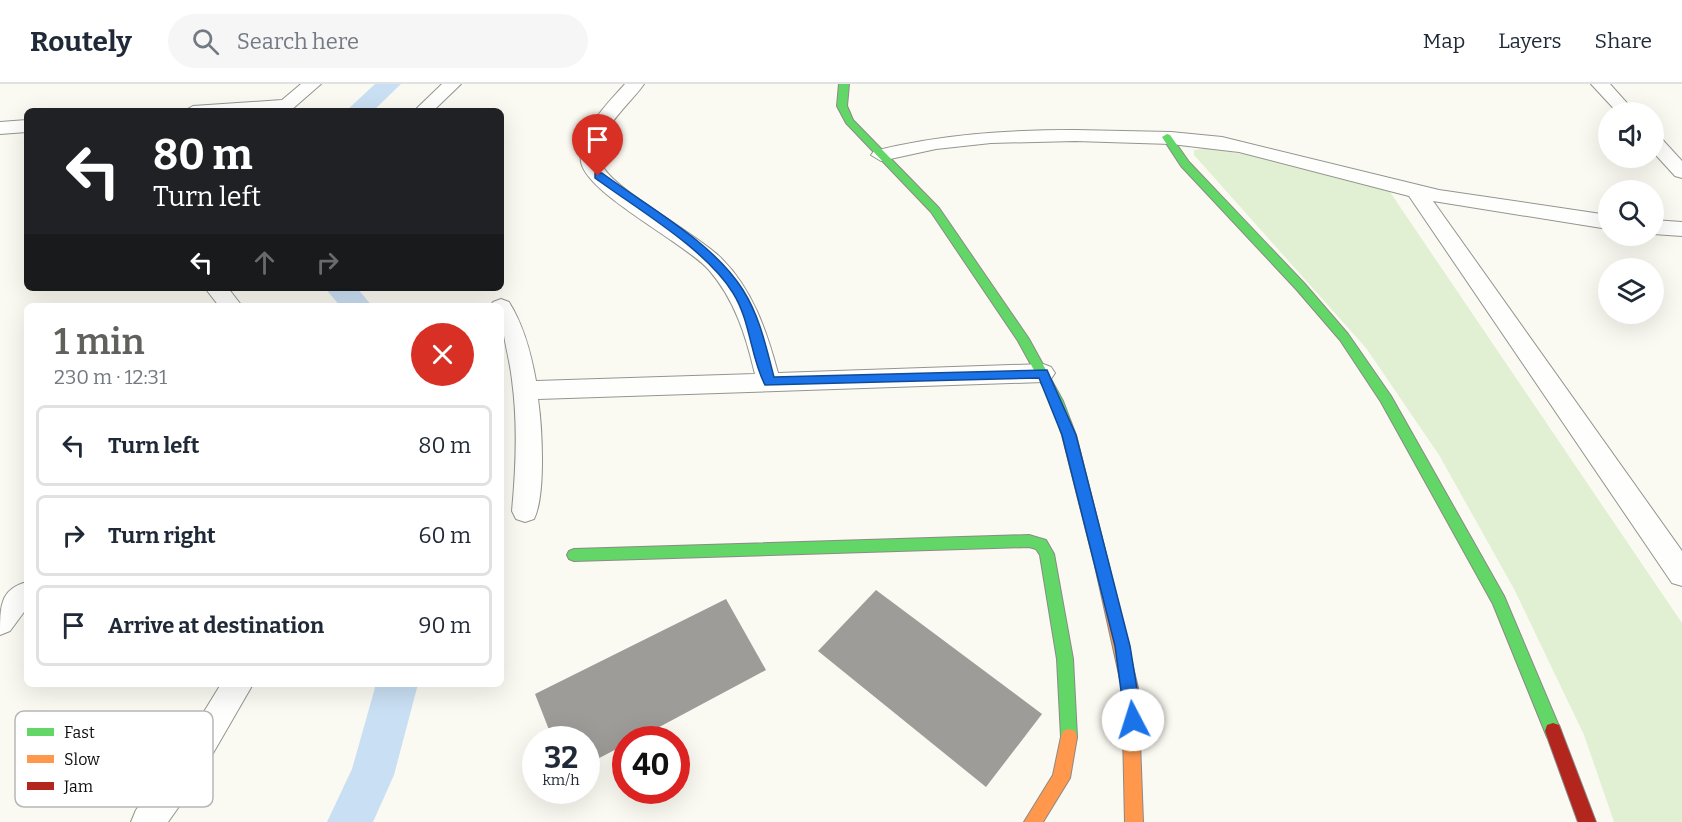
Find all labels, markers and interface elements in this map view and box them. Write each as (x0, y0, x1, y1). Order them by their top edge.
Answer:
search box (168, 14, 588, 68)
text: Routely (30, 25, 132, 58)
icon: search (189, 25, 222, 58)
text: Search here (237, 28, 359, 55)
text: Map (1423, 28, 1465, 54)
text: Layers (1498, 28, 1562, 54)
text: Share (1595, 28, 1652, 54)
map controls (1598, 102, 1664, 324)
button: sound (1598, 102, 1664, 168)
pin (572, 114, 623, 176)
icon: arrive (581, 123, 614, 156)
text: 80 m (153, 130, 253, 180)
icon: left (54, 132, 132, 210)
button: search (1598, 180, 1664, 246)
text: Turn left (153, 181, 261, 213)
icon: left (185, 246, 218, 279)
icon: ahead (248, 246, 281, 279)
icon: right (311, 246, 344, 279)
button: layers (1598, 258, 1664, 324)
text: 1 min (54, 320, 145, 364)
button: close (411, 323, 474, 386)
text: 230 m · 12:31 (54, 365, 167, 389)
icon: left (57, 429, 90, 462)
text: Turn left (108, 432, 200, 459)
text: 80 m (418, 432, 471, 459)
icon: right (57, 519, 90, 552)
text: Turn right (108, 522, 216, 549)
text: 60 m (419, 522, 471, 549)
icon: arrive (57, 609, 90, 642)
text: Arrive at destination (108, 612, 324, 639)
text: 90 m (419, 612, 471, 639)
position arrow (1101, 688, 1165, 752)
legend (15, 711, 213, 807)
text: Fast (64, 723, 95, 742)
speed limit sign: 40 (612, 726, 690, 804)
text: 32 (544, 740, 578, 776)
text: Slow (64, 750, 100, 769)
text: km/h (542, 771, 580, 789)
text: Jam (63, 777, 93, 796)

